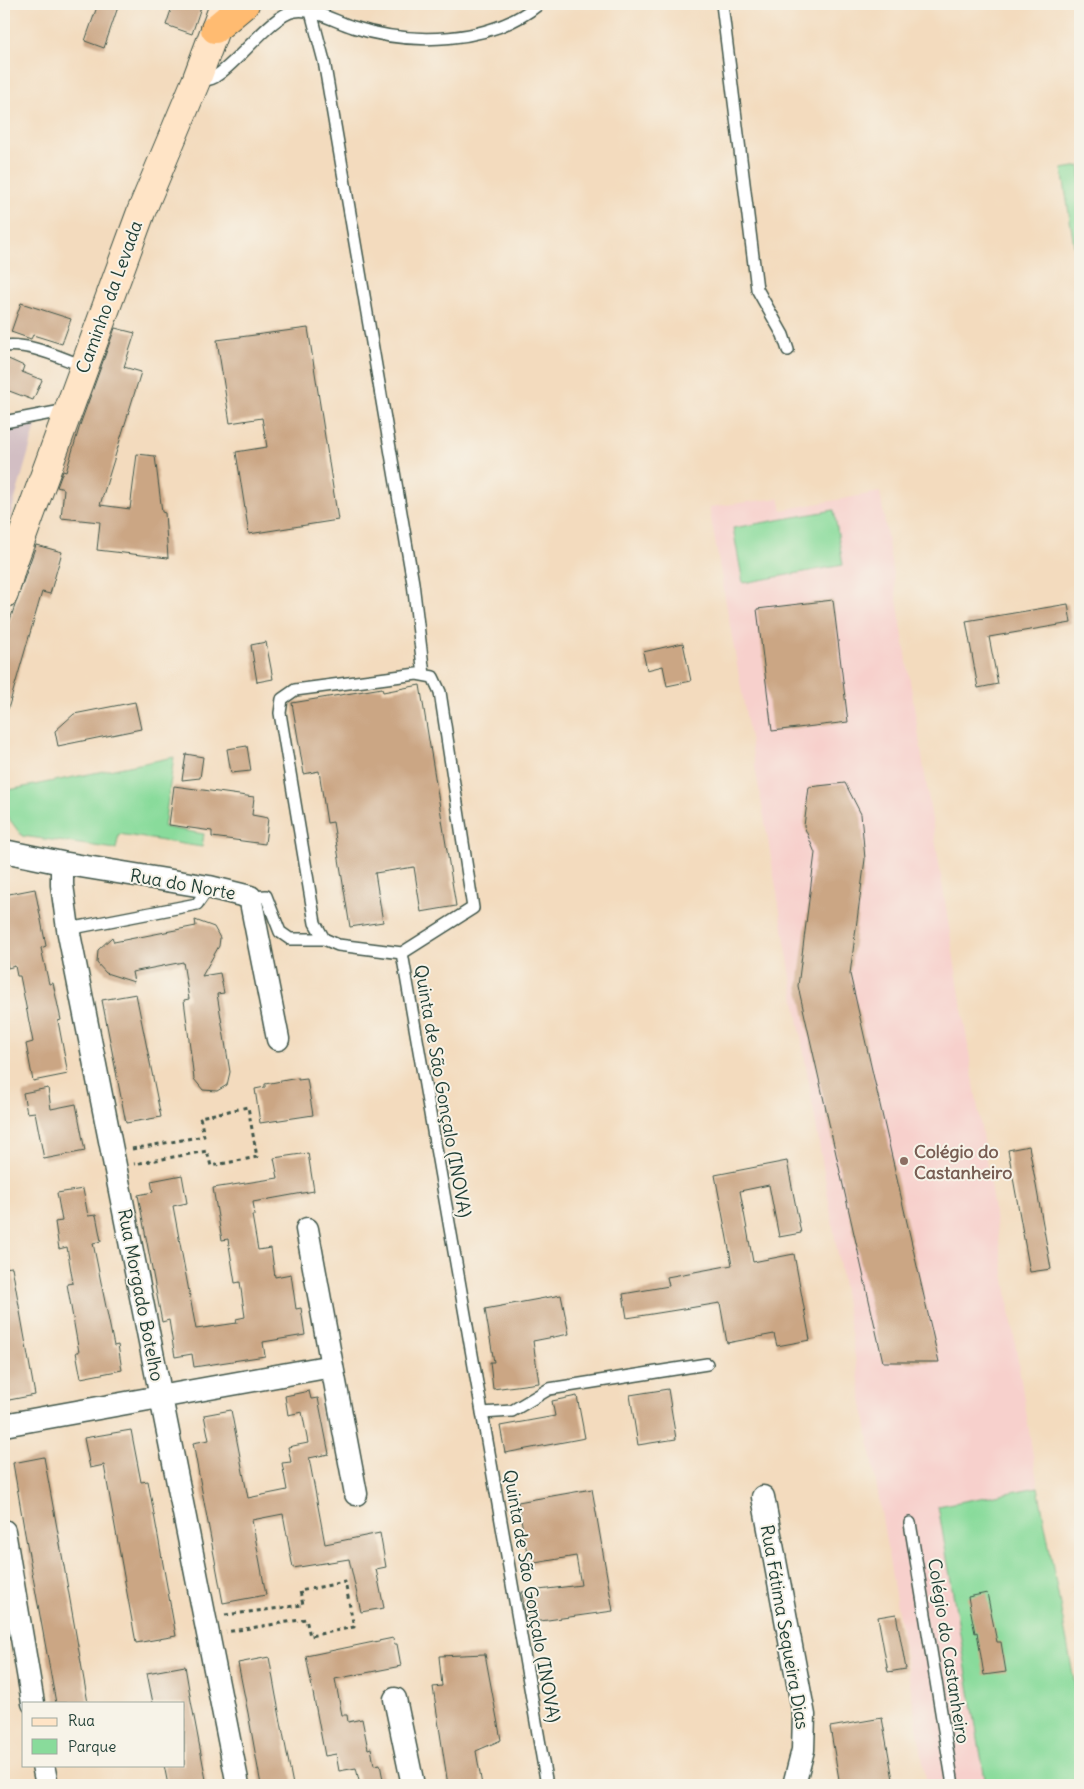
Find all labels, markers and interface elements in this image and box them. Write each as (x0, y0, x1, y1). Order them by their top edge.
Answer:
street label: Caminho da Levada (71, 218, 147, 376)
street label: Rua do Norte (128, 863, 238, 905)
street label: Quinta de São Gonçalo (INOVA) (409, 963, 477, 1219)
place label: Colégio do Castanheiro (914, 1140, 1012, 1184)
marker: Colégio do Castanheiro (898, 1155, 910, 1167)
street label: Rua Morgado Botelho (113, 1207, 169, 1383)
street label: Quinta de São Gonçalo (INOVA) (498, 1468, 566, 1724)
street label: Rua Fátima Sequeira Dias (756, 1523, 814, 1731)
street label: Colégio do Castanheiro (923, 1557, 975, 1745)
legend (22, 1702, 185, 1766)
text: Rua (68, 1711, 95, 1730)
text: Parque (68, 1737, 116, 1756)

